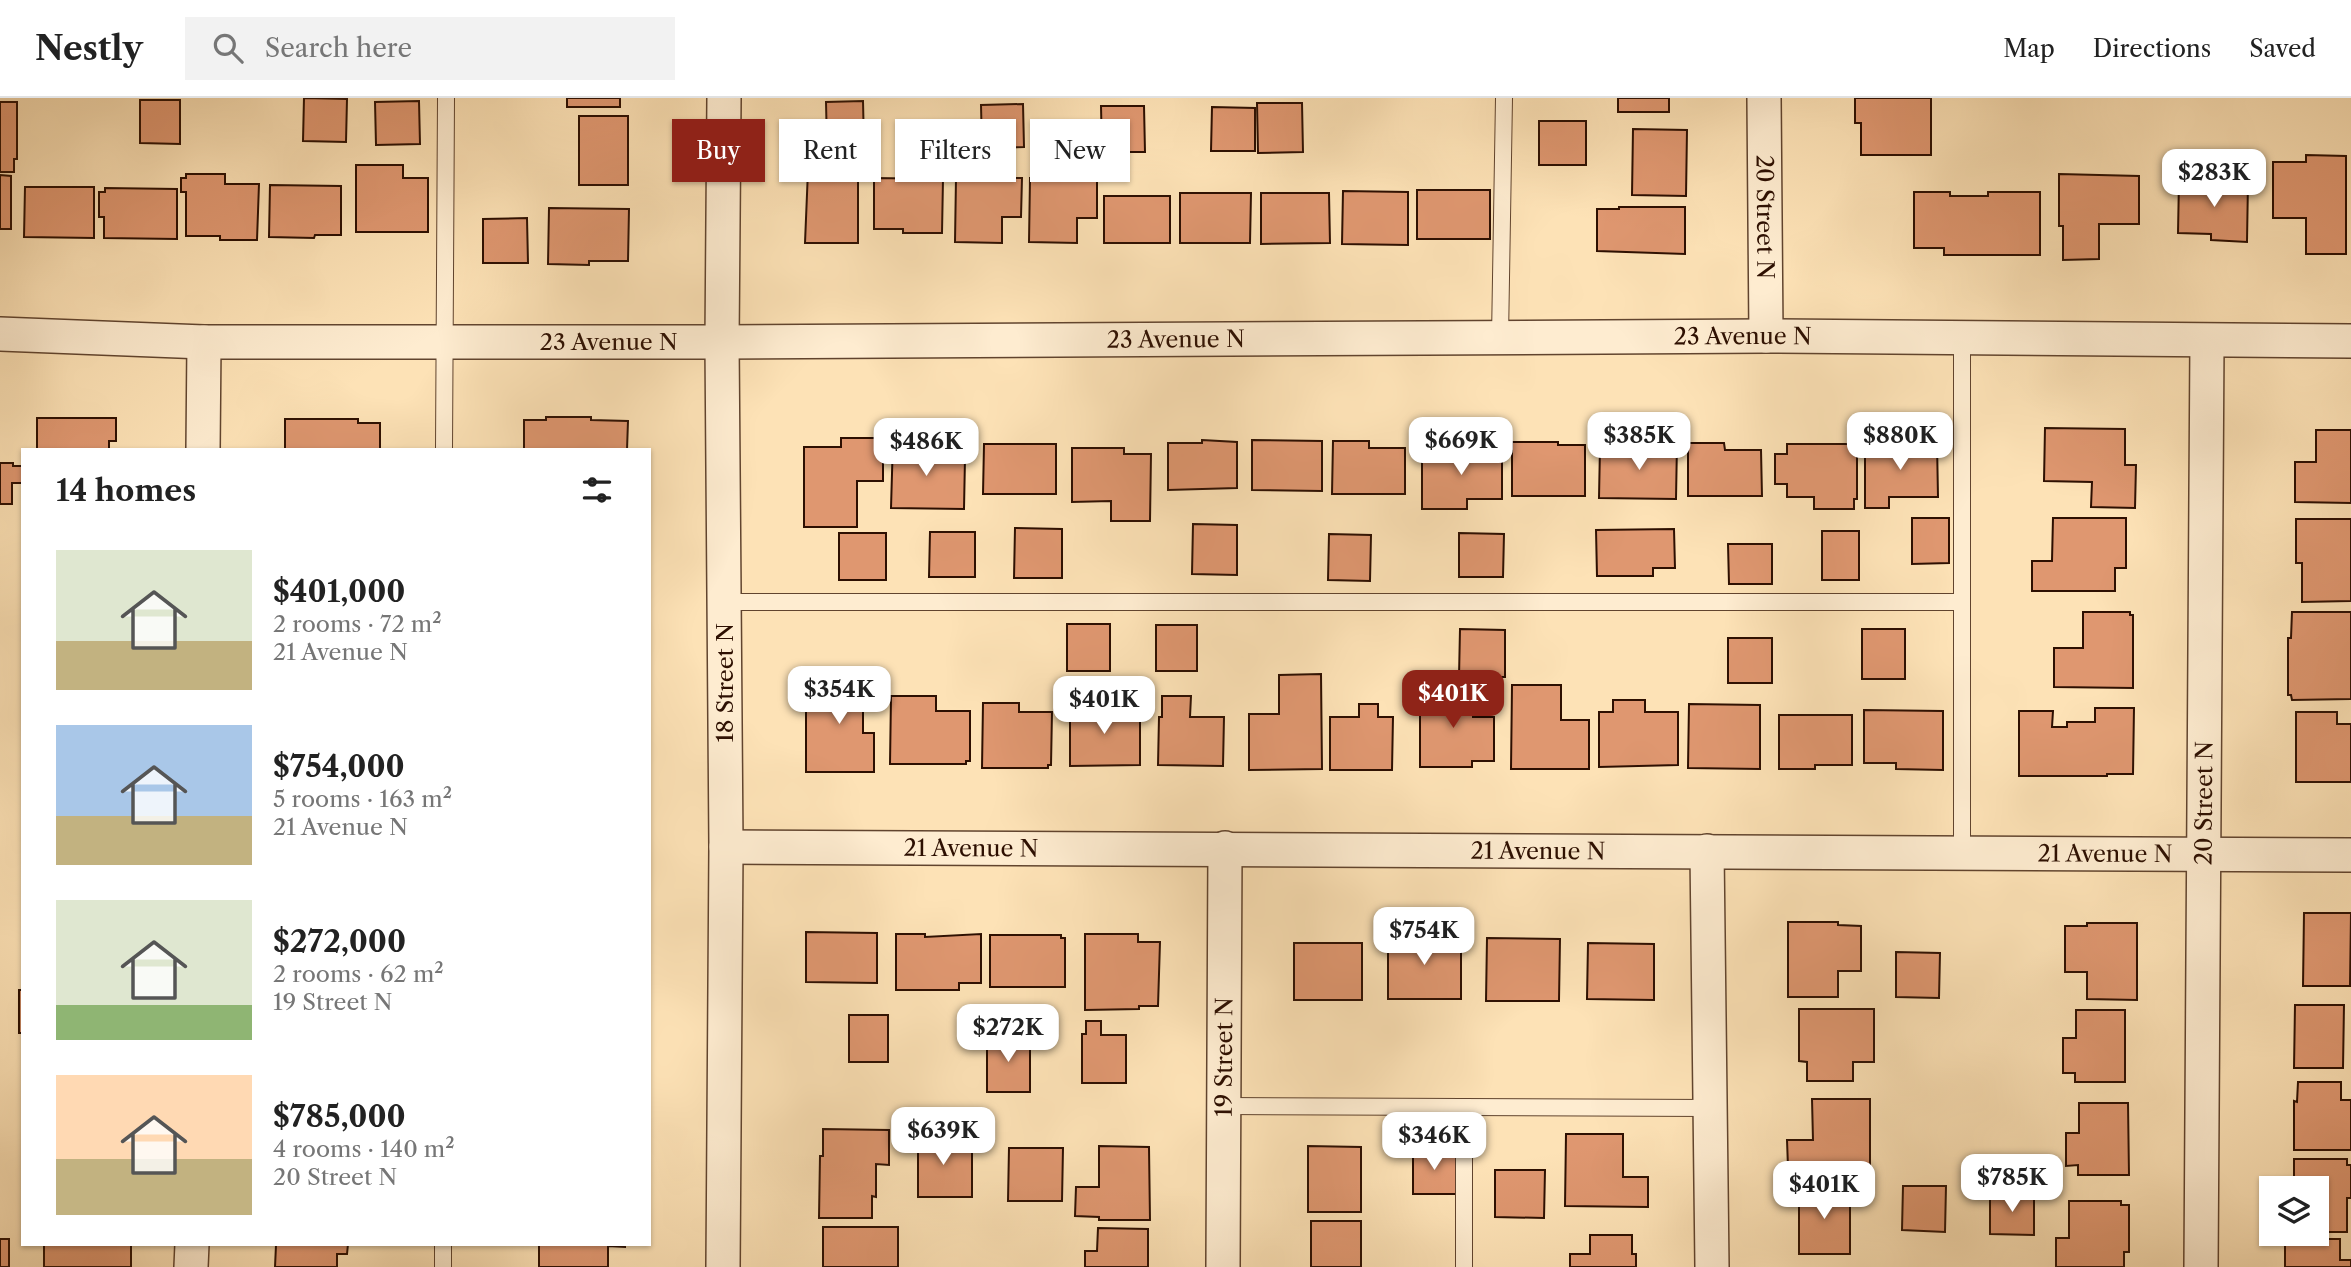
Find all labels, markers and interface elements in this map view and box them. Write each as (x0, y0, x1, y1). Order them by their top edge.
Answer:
search box (185, 17, 675, 80)
text: Nestly (35, 28, 143, 69)
icon: search (209, 29, 247, 67)
text: Search here (265, 32, 412, 64)
text: Map (2003, 34, 2055, 63)
text: Directions (2093, 34, 2211, 63)
text: Saved (2249, 34, 2316, 63)
chip: Buy (672, 119, 765, 182)
chip: Rent (779, 119, 881, 182)
chip: Filters (895, 119, 1016, 182)
chip: New (1030, 119, 1130, 182)
pin: $283K (2165, 150, 2263, 209)
street label: 20 Street N (1750, 155, 1780, 279)
text: $283K (2178, 158, 2250, 186)
street label: 23 Avenue N (1674, 322, 1812, 351)
street label: 23 Avenue N (1107, 325, 1245, 354)
street label: 23 Avenue N (540, 328, 678, 356)
pin: $385K (1590, 412, 1688, 472)
pin: $880K (1851, 412, 1949, 472)
pin: $486K (877, 418, 975, 478)
pin: $669K (1412, 418, 1510, 477)
text: $385K (1603, 421, 1675, 449)
text: $880K (1863, 421, 1937, 449)
text: $669K (1425, 426, 1497, 454)
text: $486K (890, 427, 962, 455)
icon: filters (578, 471, 616, 509)
text: 14 homes (56, 472, 196, 509)
text: $401,000 (273, 573, 405, 610)
icon: home (112, 578, 196, 662)
text: 2 rooms · 72 m² (273, 610, 442, 638)
street label: 18 Street N (711, 623, 739, 743)
text: 21 Avenue N (273, 638, 408, 666)
pin: $354K (790, 666, 888, 726)
pin: $401K (1404, 670, 1502, 730)
text: $354K (804, 675, 874, 703)
pin: $401K (1055, 676, 1153, 736)
text: $401K (1418, 679, 1488, 707)
text: $401K (1069, 685, 1139, 713)
street label: 20 Street N (2190, 741, 2218, 865)
text: $754,000 (273, 748, 405, 785)
icon: home (112, 753, 196, 837)
text: 5 rooms · 163 m² (273, 785, 452, 813)
text: 21 Avenue N (273, 813, 408, 841)
street label: 21 Avenue N (903, 834, 1039, 863)
street label: 21 Avenue N (1470, 837, 1606, 865)
street label: 21 Avenue N (2037, 839, 2173, 868)
pin: $754K (1375, 908, 1473, 967)
text: $754K (1389, 916, 1459, 944)
text: $272,000 (273, 923, 406, 960)
icon: home (112, 928, 196, 1012)
text: 2 rooms · 62 m² (273, 960, 444, 988)
text: 19 Street N (273, 988, 393, 1016)
street label: 19 Street N (1210, 997, 1238, 1117)
pin: $272K (959, 1004, 1057, 1064)
text: $272K (973, 1013, 1043, 1041)
text: $785,000 (273, 1098, 406, 1135)
icon: home (112, 1103, 196, 1187)
pin: $639K (894, 1108, 992, 1167)
pin: $346K (1385, 1112, 1483, 1172)
text: $639K (907, 1116, 979, 1144)
text: $346K (1398, 1121, 1470, 1149)
text: 4 rooms · 140 m² (273, 1135, 455, 1163)
pin: $785K (1963, 1154, 2061, 1214)
pin: $401K (1775, 1162, 1873, 1221)
text: 20 Street N (273, 1163, 397, 1191)
text: $785K (1977, 1163, 2047, 1191)
text: $401K (1789, 1170, 1859, 1198)
map controls (2259, 1176, 2329, 1246)
button: layers (2259, 1176, 2329, 1246)

